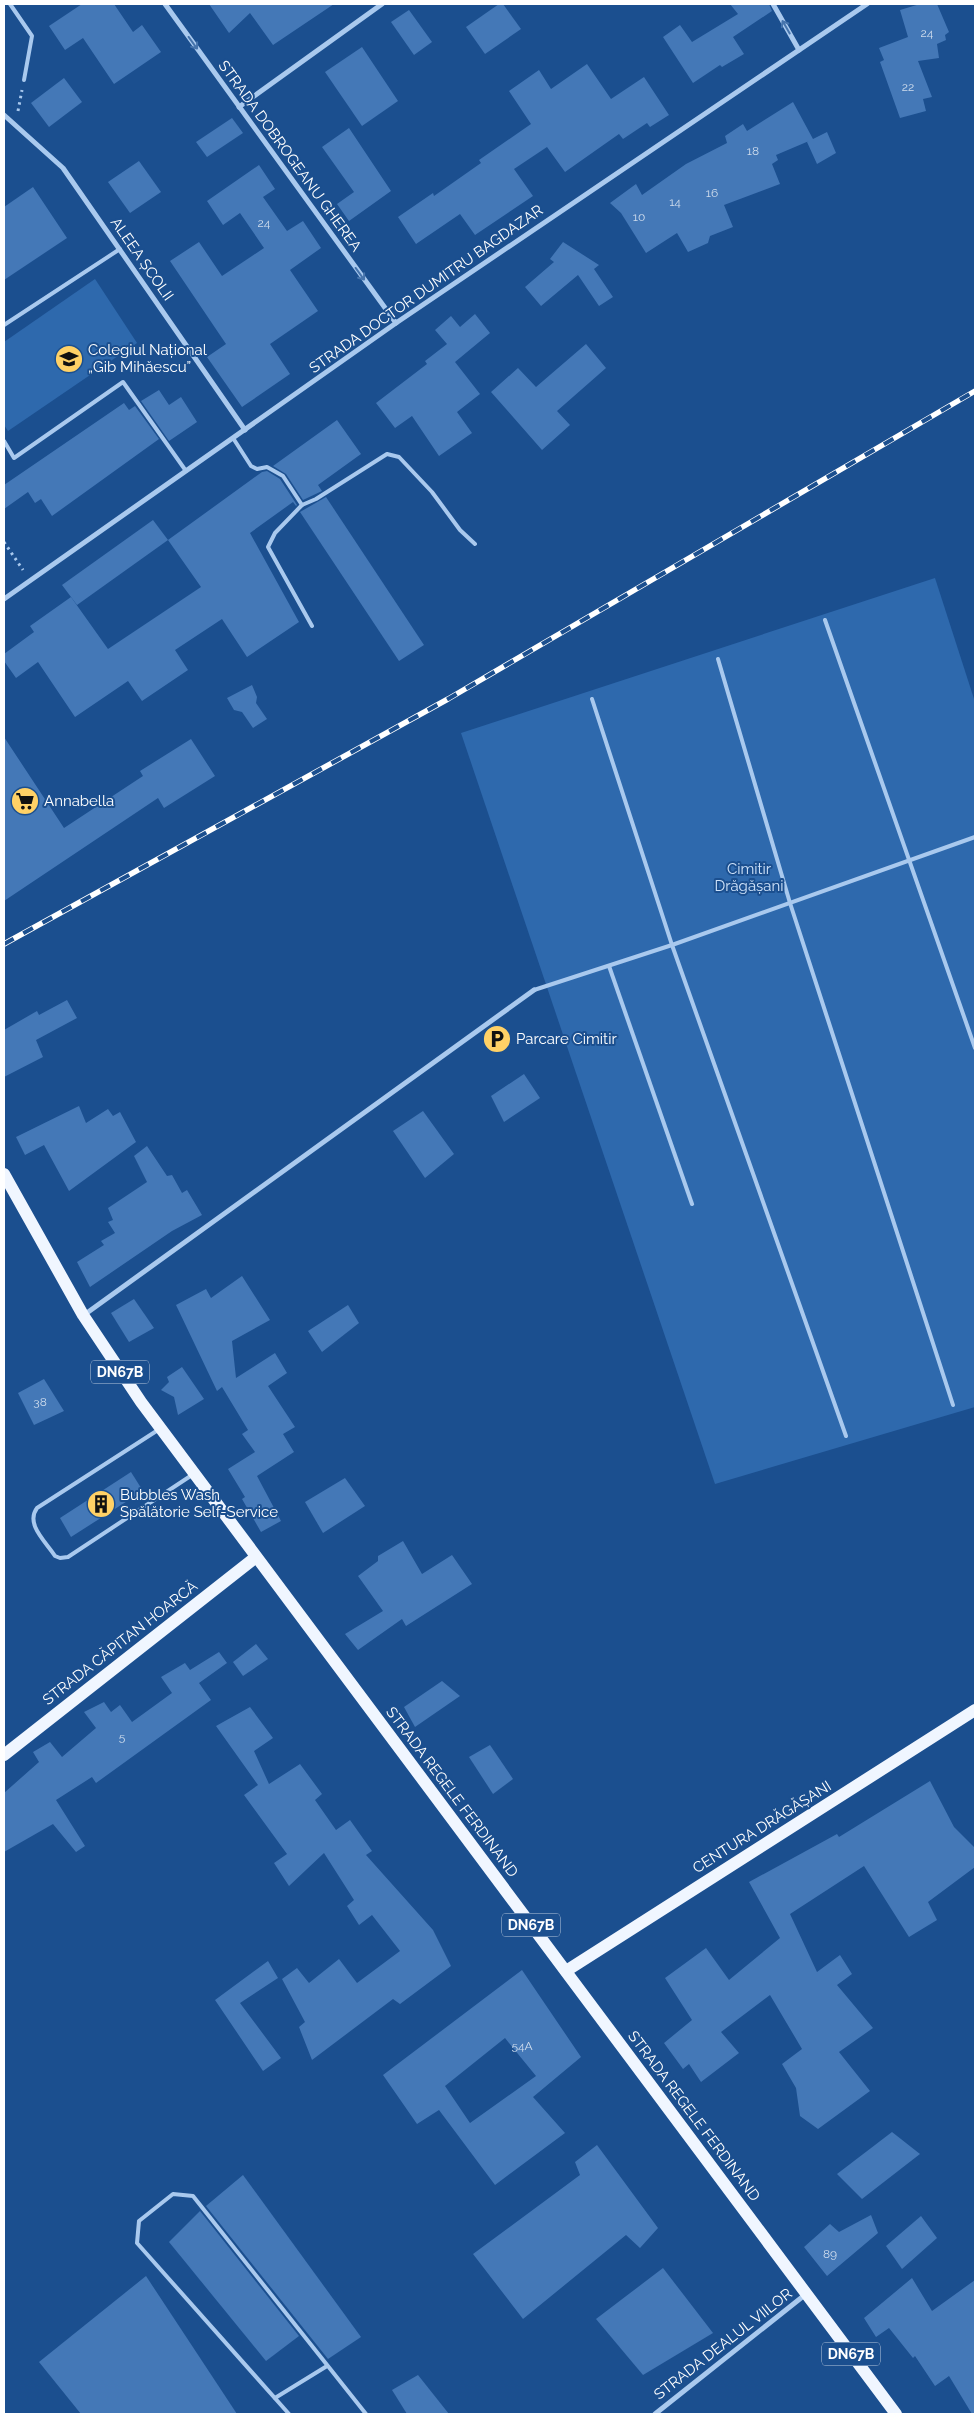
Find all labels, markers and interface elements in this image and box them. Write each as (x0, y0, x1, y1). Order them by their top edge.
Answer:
one-way arrow (781, 19, 791, 34)
house number: 24 (921, 26, 934, 40)
one-way arrow (188, 36, 198, 50)
street label: STRADA DOBROGEANU GHEREA (215, 57, 365, 255)
house number: 22 (902, 80, 914, 94)
house number: 18 (747, 144, 759, 158)
house number: 16 (706, 186, 718, 200)
house number: 14 (669, 195, 681, 209)
street label: STRADA DOCTOR DUMITRU BAGDAZAR (306, 201, 546, 377)
house number: 10 (633, 210, 645, 224)
street label: ALEEA ȘCOLII (107, 214, 177, 304)
house number: 24 (258, 216, 271, 230)
one-way arrow (355, 267, 365, 281)
place label: Colegiul Național „Gib Mihăescu” (88, 341, 208, 376)
school or university icon: Colegiul Național „Gib Mihăescu” (54, 344, 84, 374)
supermarket icon: Annabella (10, 786, 40, 816)
place label: Annabella (44, 792, 114, 810)
park label: Cimitir Drăgășani (714, 860, 784, 895)
parking icon: Parcare Cimitir (482, 1024, 512, 1054)
place label: Parcare Cimitir (516, 1030, 617, 1048)
road number: DN67B (91, 1360, 149, 1384)
house number: 38 (33, 1395, 47, 1409)
place label: Bubbles Wash Spălătorie Self-Service (120, 1486, 278, 1521)
building icon: Bubbles Wash Spălătorie Self-Service (86, 1489, 116, 1519)
street label: STRADA CĂPITAN HOARCĂ (39, 1577, 201, 1709)
street label: STRADA REGELE FERDINAND (382, 1703, 522, 1881)
house number: 5 (119, 1730, 126, 1744)
street label: CENTURA DRĂGĂȘANI (689, 1777, 835, 1877)
road number: DN67B (502, 1914, 560, 1936)
street label: STRADA REGELE FERDINAND (624, 2027, 764, 2205)
house number: 54A (511, 2039, 533, 2053)
house number: 89 (823, 2247, 837, 2261)
street label: STRADA DEALUL VIILOR (650, 2284, 796, 2403)
road number: DN67B (822, 2342, 880, 2366)

